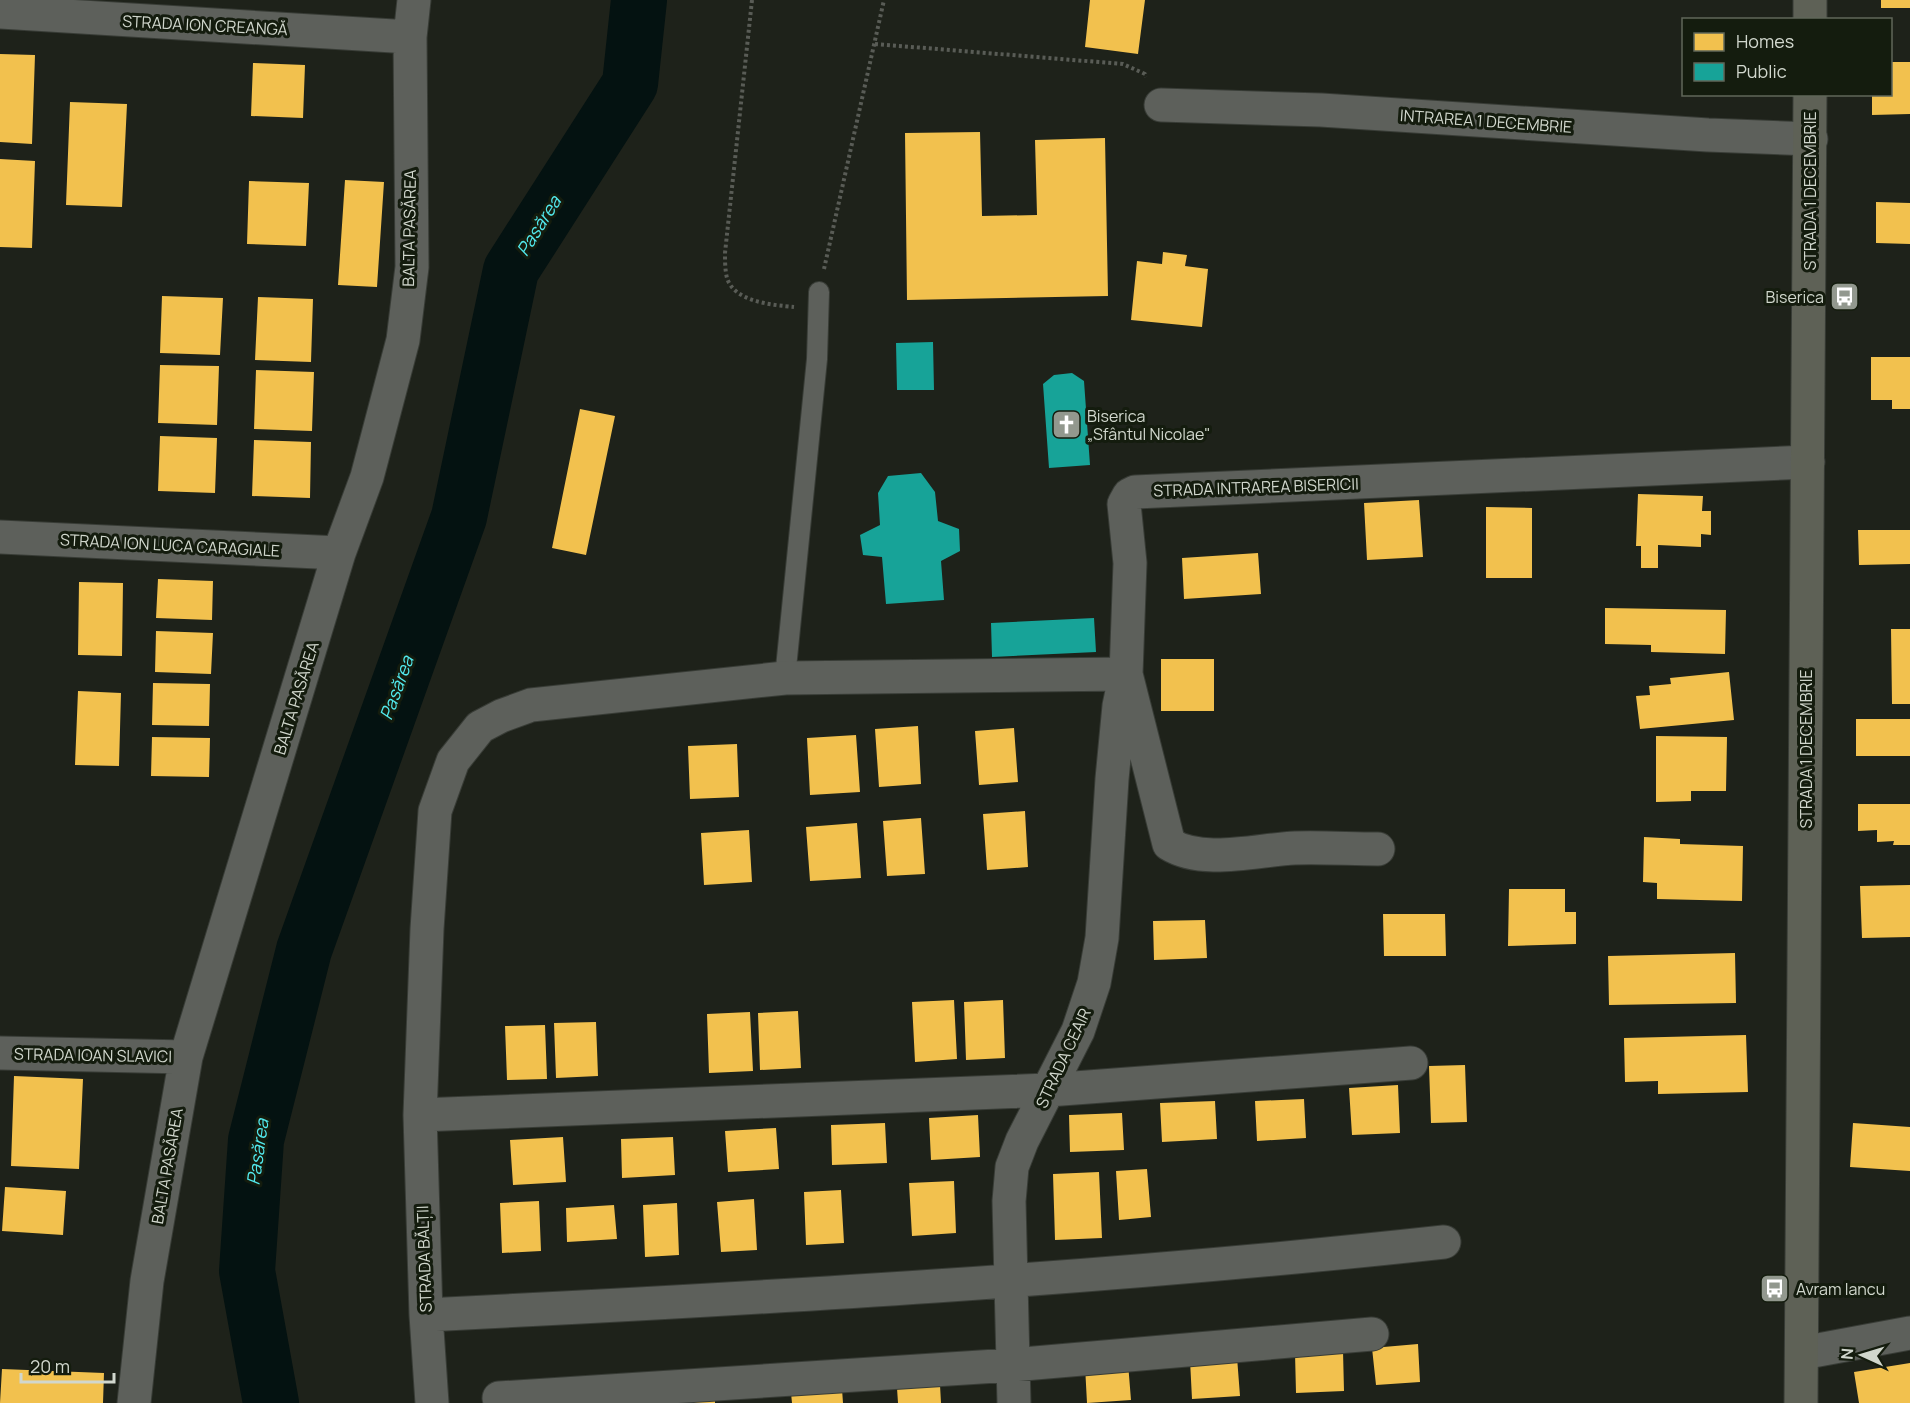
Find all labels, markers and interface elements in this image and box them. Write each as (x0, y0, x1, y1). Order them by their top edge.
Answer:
street label: STRADA ION CREANGĂ (122, 10, 288, 40)
legend (1682, 18, 1892, 96)
text: Homes (1736, 29, 1794, 53)
text: Public (1736, 59, 1787, 83)
street label: INTRAREA 1 DECEMBRIE (1399, 104, 1573, 138)
street label: STRADA 1 DECEMBRIE (1799, 111, 1821, 271)
street label: BALTA PASĂREA (397, 169, 421, 287)
water label: Pasărea (510, 190, 566, 260)
bus stop icon: Biserica (1829, 281, 1861, 313)
place label: Biserica (1766, 286, 1824, 308)
place label: Biserica „Sfântul Nicolae" (1087, 405, 1211, 445)
church icon: Biserica „Sfântul Nicolae" (1050, 409, 1082, 441)
street label: STRADA INTRAREA BISERICII (1153, 472, 1359, 502)
street label: STRADA ION LUCA CARAGIALE (59, 528, 281, 562)
street label: BALTA PASĂREA (268, 639, 324, 757)
water label: Pasărea (373, 651, 419, 723)
street label: STRADA 1 DECEMBRIE (1795, 669, 1817, 829)
street label: STRADA CEAIR (1030, 1004, 1096, 1112)
street label: STRADA IOAN SLAVICI (14, 1043, 172, 1067)
street label: BALTA PASĂREA (146, 1106, 188, 1226)
water label: Pasărea (240, 1116, 274, 1186)
street label: STRADA BĂLȚII (411, 1205, 437, 1313)
bus stop icon: Avram Iancu (1759, 1273, 1791, 1305)
place label: Avram Iancu (1796, 1278, 1885, 1300)
north arrow (1832, 1325, 1892, 1385)
scale bar (21, 1346, 114, 1384)
text: N (1836, 1347, 1858, 1360)
text: 20 m (30, 1354, 70, 1378)

